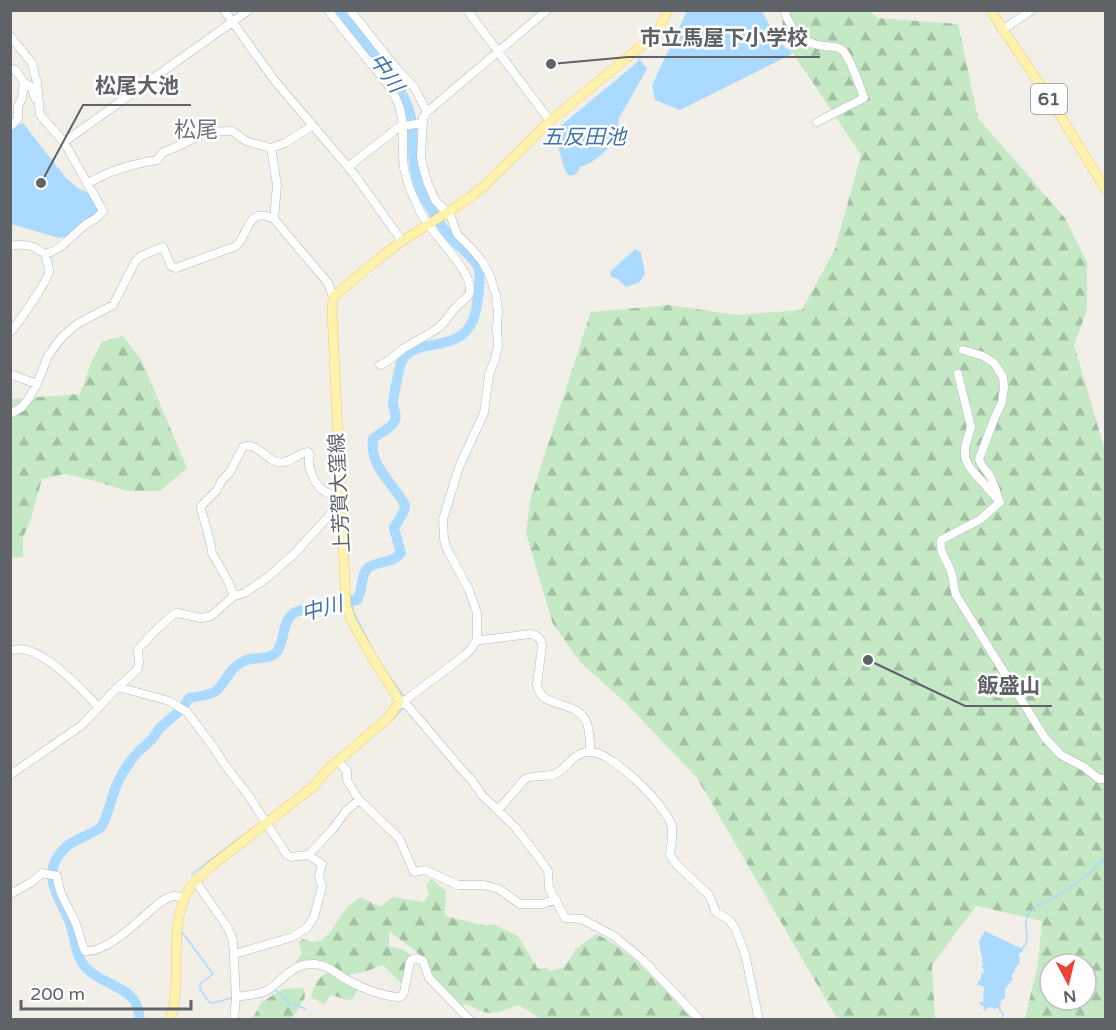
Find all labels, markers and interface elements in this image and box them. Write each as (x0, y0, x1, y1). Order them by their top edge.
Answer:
callout: 市立馬屋下小学校 (628, 18, 820, 57)
text: 市立馬屋下小学校 (640, 26, 808, 51)
water label: 中川 (364, 49, 409, 99)
callout: 松尾大池 (83, 66, 191, 105)
text: 松尾大池 (95, 74, 179, 99)
road number: 61 (1031, 84, 1067, 114)
district label: 松尾 (174, 117, 218, 143)
water label: 五反田池 (542, 125, 628, 150)
street label: 上芳賀大窪線 (325, 432, 355, 554)
water label: 中川 (298, 591, 347, 627)
callout: 飯盛山 (965, 667, 1052, 706)
text: 飯盛山 (977, 674, 1041, 699)
north arrow (1038, 952, 1098, 1012)
scale bar (21, 973, 190, 1011)
text: 200 m (30, 983, 85, 1005)
text: N (1062, 985, 1077, 1007)

